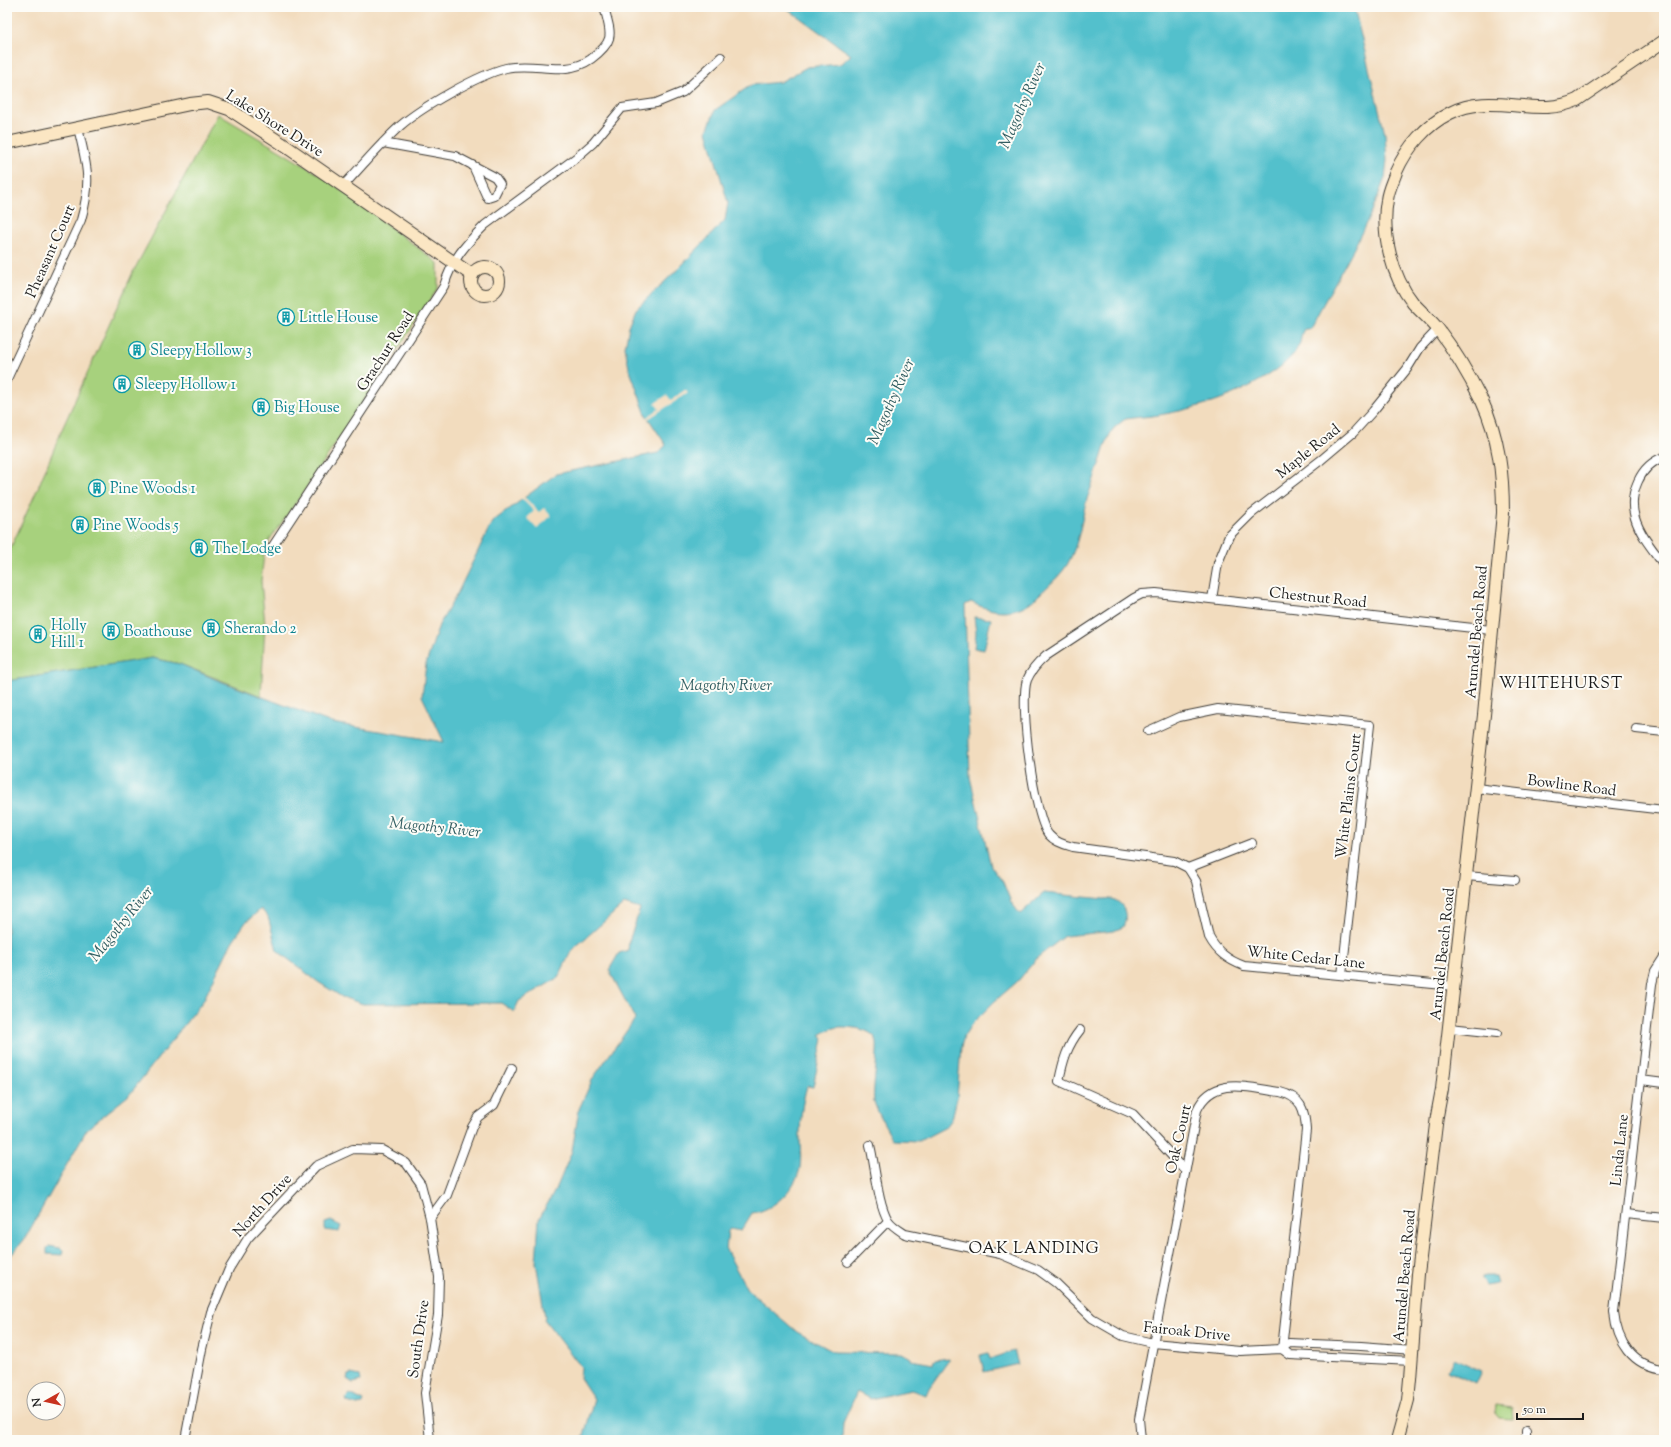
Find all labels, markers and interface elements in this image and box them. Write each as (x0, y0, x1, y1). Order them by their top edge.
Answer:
water label: Magothy River (994, 59, 1053, 153)
street label: Lake Shore Drive (221, 86, 327, 163)
street label: Pheasant Court (21, 202, 81, 302)
building icon: Little House (276, 307, 296, 327)
street label: Grachur Road (353, 307, 420, 396)
place label: Little House (299, 308, 378, 329)
building icon: Sleepy Hollow 3 (127, 340, 147, 360)
place label: Sleepy Hollow 3 (150, 341, 252, 362)
water label: Magothy River (863, 355, 922, 449)
building icon: Sleepy Hollow 1 (112, 374, 132, 394)
place label: Sleepy Hollow 1 (135, 375, 236, 396)
building icon: Big House (251, 397, 271, 417)
place label: Big House (274, 398, 340, 419)
street label: Maple Road (1273, 420, 1346, 484)
building icon: Pine Woods 1 (87, 478, 107, 498)
place label: Pine Woods 1 (110, 479, 196, 500)
building icon: Pine Woods 5 (70, 515, 90, 535)
place label: Pine Woods 5 (93, 516, 179, 537)
building icon: The Lodge (189, 538, 209, 558)
place label: The Lodge (212, 539, 281, 560)
street label: Arundel Beach Road (1461, 564, 1494, 699)
street label: Chestnut Road (1268, 583, 1368, 614)
place label: Holly Hill 1 (51, 616, 87, 654)
building icon: Sherando 2 (201, 618, 221, 638)
place label: Sherando 2 (224, 619, 297, 640)
building icon: Boathouse (101, 621, 121, 641)
place label: Boathouse (124, 622, 192, 643)
building icon: Holly Hill 1 (28, 624, 48, 644)
district label: WHITEHURST (1499, 673, 1623, 696)
water label: Magothy River (680, 675, 772, 698)
street label: White Plains Court (1331, 732, 1368, 860)
street label: Bowline Road (1526, 771, 1618, 802)
water label: Magothy River (388, 812, 482, 845)
water label: Magothy River (84, 881, 160, 968)
street label: Arundel Beach Road (1426, 886, 1461, 1021)
street label: White Cedar Lane (1245, 942, 1366, 975)
street label: Oak Court (1161, 1103, 1198, 1176)
street label: Linda Lane (1606, 1113, 1635, 1187)
street label: North Drive (229, 1170, 297, 1242)
street label: Arundel Beach Road (1389, 1208, 1422, 1343)
district label: OAK LANDING (968, 1238, 1100, 1261)
street label: South Drive (404, 1299, 435, 1380)
street label: Fairoak Drive (1142, 1317, 1231, 1348)
north arrow (26, 1381, 66, 1421)
scale bar (1517, 1395, 1583, 1421)
text: N (29, 1397, 46, 1409)
text: 50 m (1522, 1401, 1546, 1419)

